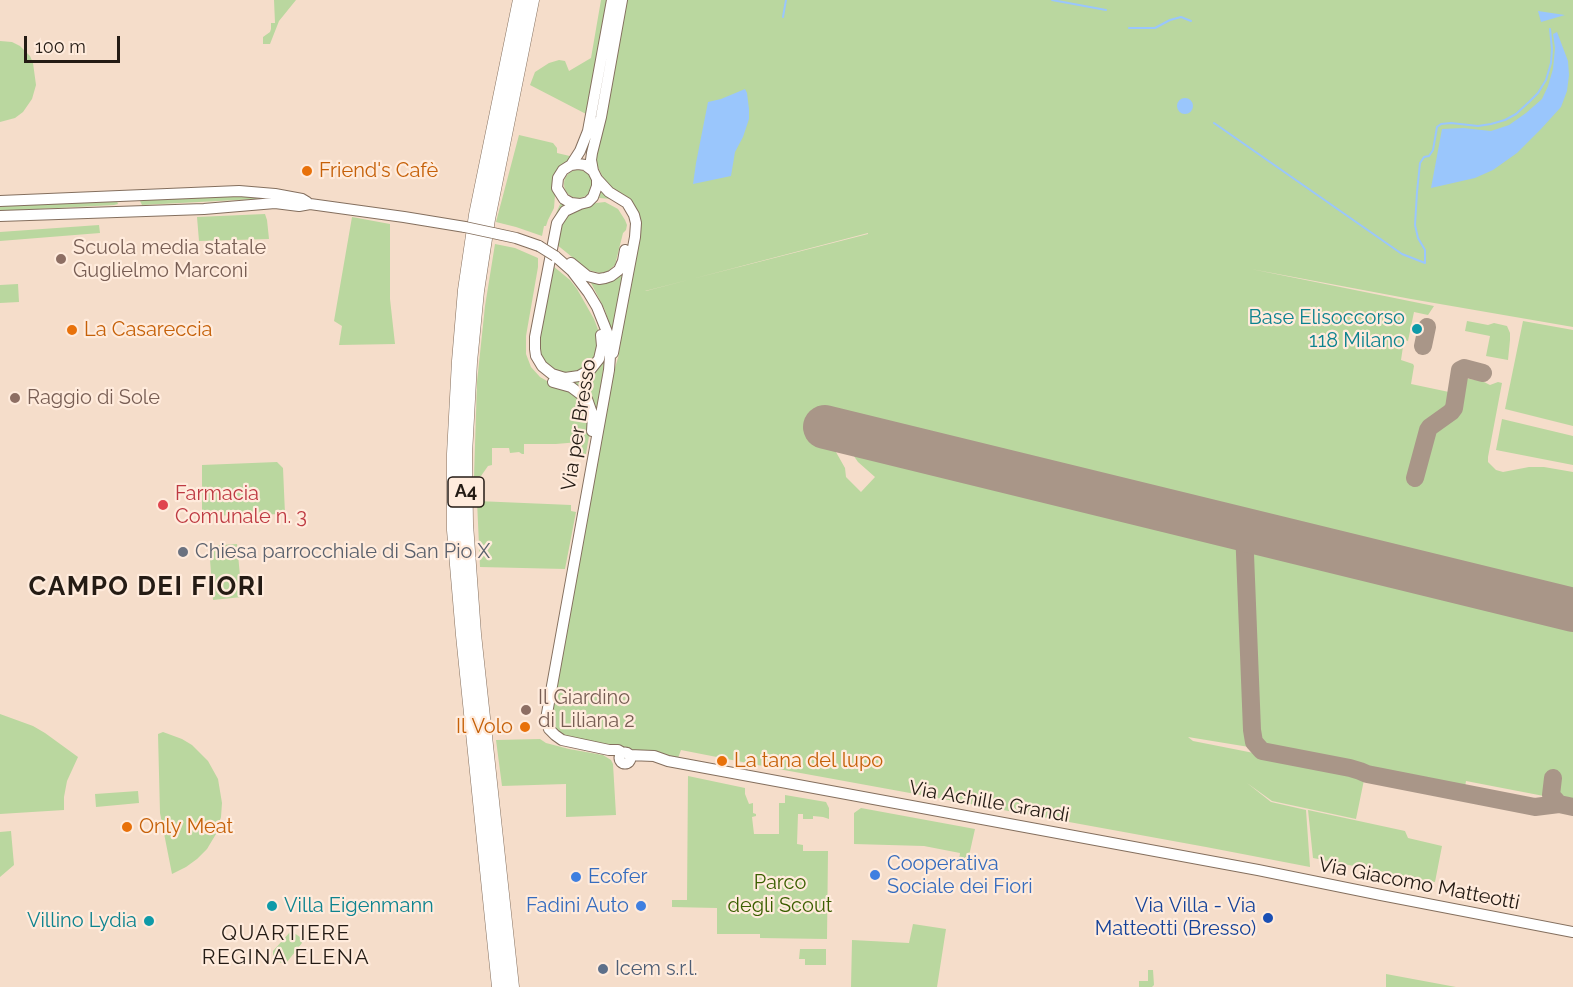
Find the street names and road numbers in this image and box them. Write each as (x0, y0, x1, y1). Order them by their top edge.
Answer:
street label: Via per Bresso (557, 357, 601, 493)
road number: A4 (448, 477, 484, 507)
street label: Via Achille Grandi (907, 776, 1071, 828)
street label: Via Giacomo Matteotti (1316, 853, 1522, 915)

